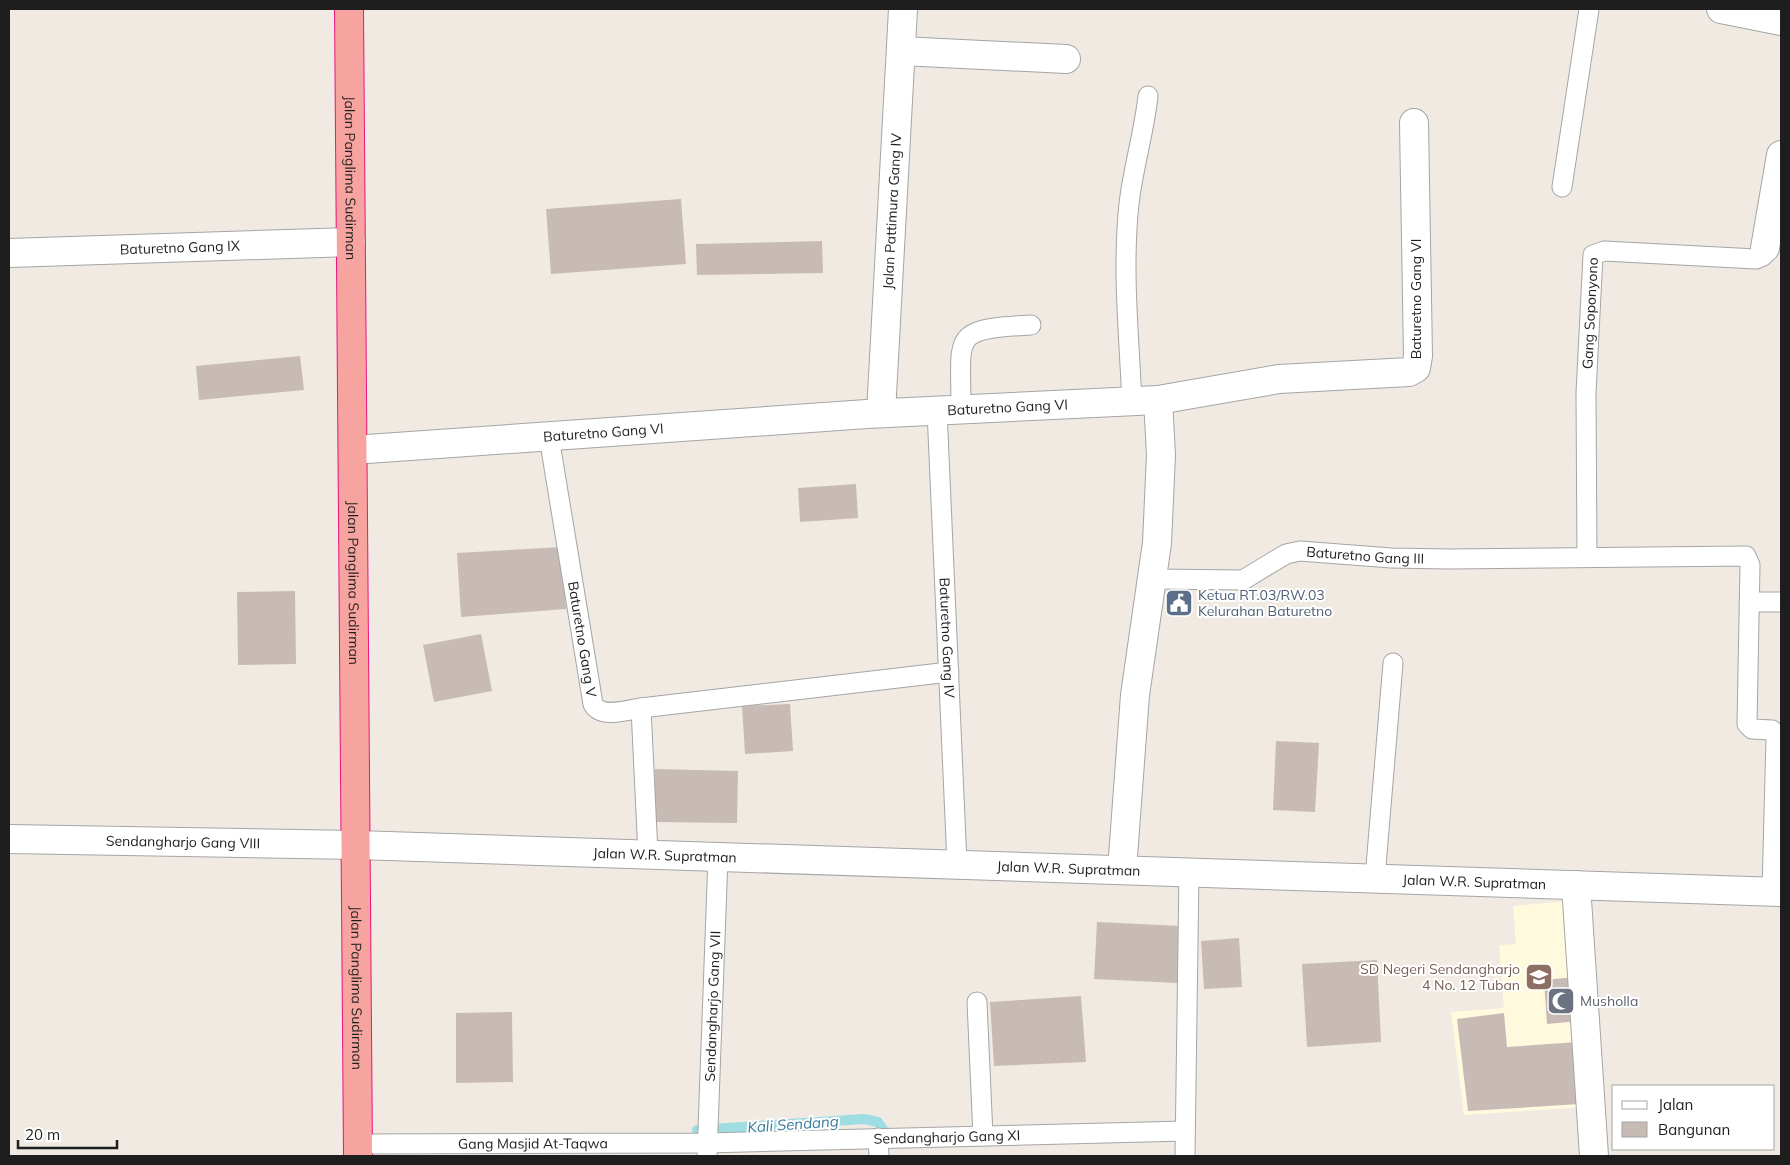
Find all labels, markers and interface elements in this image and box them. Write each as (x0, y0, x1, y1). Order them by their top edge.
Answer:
street label: Jalan Panglima Sudirman (341, 96, 360, 260)
street label: Jalan Pattimura Gang IV (879, 132, 905, 290)
street label: Baturetno Gang IX (120, 237, 240, 258)
street label: Baturetno Gang VI (1407, 239, 1425, 359)
street label: Gang Soponyono (1578, 257, 1602, 369)
street label: Baturetno Gang VI (947, 395, 1068, 419)
street label: Baturetno Gang VI (543, 419, 664, 446)
street label: Jalan Panglima Sudirman (344, 501, 363, 665)
street label: Baturetno Gang III (1306, 543, 1424, 568)
street label: Baturetno Gang IV (935, 577, 959, 699)
street label: Baturetno Gang V (564, 580, 601, 699)
place label: Ketua RT.03/RW.03 Kelurahan Baturetno (1198, 586, 1332, 620)
public building icon: Ketua RT.03/RW.03 Kelurahan Baturetno (1164, 588, 1194, 618)
street label: Sendangharjo Gang VIII (106, 832, 260, 852)
street label: Jalan W.R. Supratman (593, 844, 737, 867)
street label: Jalan W.R. Supratman (996, 857, 1141, 880)
street label: Jalan W.R. Supratman (1402, 871, 1547, 893)
street label: Jalan Panglima Sudirman (347, 906, 366, 1070)
street label: Sendangharjo Gang VII (701, 930, 724, 1082)
place label: SD Negeri Sendangharjo 4 No. 12 Tuban (1360, 960, 1520, 994)
school or university icon: SD Negeri Sendangharjo 4 No. 12 Tuban (1524, 962, 1554, 992)
mosque icon: Musholla (1546, 986, 1576, 1016)
place label: Musholla (1580, 992, 1638, 1010)
legend (1612, 1085, 1775, 1150)
text: Jalan (1658, 1095, 1693, 1114)
water label: Kali Sendang (747, 1111, 839, 1137)
scale bar (18, 1118, 116, 1150)
text: Bangunan (1658, 1120, 1730, 1139)
text: 20 m (25, 1125, 60, 1144)
street label: Sendangharjo Gang XI (873, 1126, 1020, 1148)
street label: Gang Masjid At-Taqwa (458, 1134, 608, 1153)

